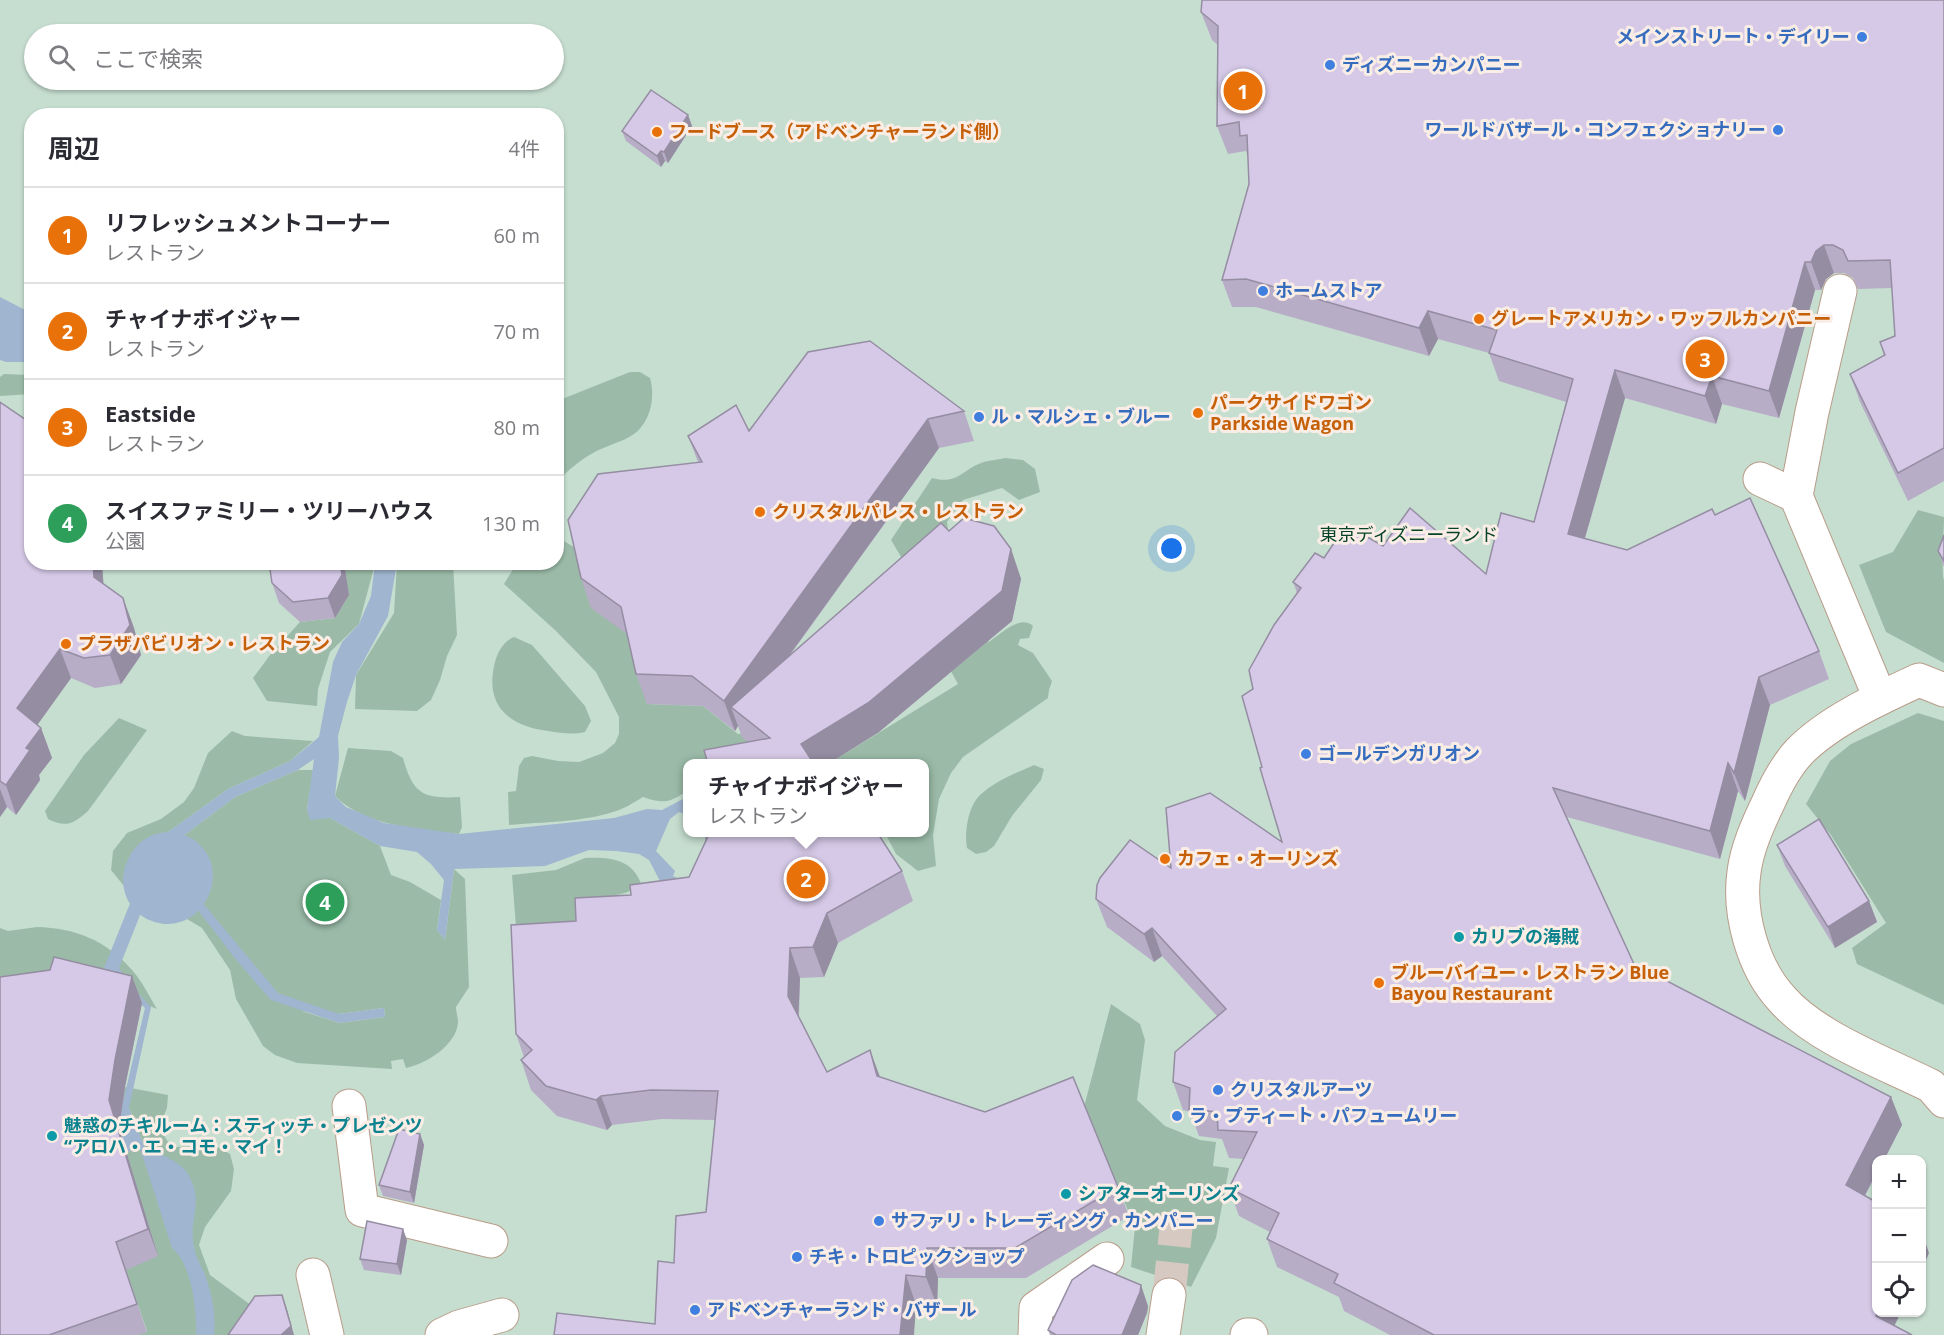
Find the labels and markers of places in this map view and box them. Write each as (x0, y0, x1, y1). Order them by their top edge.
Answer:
place label: メインストリート・デイリー (1616, 24, 1850, 48)
marker: メインストリート・デイリー (1855, 30, 1869, 44)
place label: ディズニーカンパニー (1342, 52, 1521, 76)
marker: ディズニーカンパニー (1323, 58, 1337, 72)
pin: 1 (1224, 68, 1262, 113)
place label: ワールドバザール・コンフェクショナリー (1425, 117, 1766, 141)
place label: フードブース（アドベンチャーランド側） (669, 119, 1010, 143)
marker: ワールドバザール・コンフェクショナリー (1771, 123, 1785, 137)
marker: フードブース（アドベンチャーランド側） (650, 125, 664, 139)
place label: ホームストア (1275, 278, 1382, 302)
marker: ホームストア (1256, 284, 1270, 298)
place label: グレートアメリカン・ワッフルカンパニー (1491, 306, 1832, 330)
marker: グレートアメリカン・ワッフルカンパニー (1472, 312, 1486, 326)
pin: 3 (1686, 336, 1724, 382)
place label: パークサイドワゴン Parkside Wagon (1210, 390, 1372, 435)
place label: ル・マルシェ・ブルー (991, 404, 1171, 428)
marker: パークサイドワゴン Parkside Wagon (1191, 406, 1205, 420)
marker: ル・マルシェ・ブルー (972, 410, 986, 424)
place label: クリスタルパレス・レストラン (772, 499, 1024, 523)
marker: クリスタルパレス・レストラン (753, 505, 767, 519)
place label: プラザパビリオン・レストラン (78, 631, 330, 655)
marker: プラザパビリオン・レストラン (59, 637, 73, 651)
place label: ゴールデンガリオン (1318, 741, 1480, 765)
marker: ゴールデンガリオン (1299, 747, 1313, 761)
place label: カフェ・オーリンズ (1177, 846, 1339, 870)
marker: カフェ・オーリンズ (1158, 852, 1172, 866)
pin: 2 (786, 856, 826, 902)
pin: 4 (306, 880, 344, 924)
place label: カリブの海賊 (1471, 924, 1579, 948)
marker: カリブの海賊 (1452, 930, 1466, 944)
place label: ブルーバイユー・レストラン Blue Bayou Restaurant (1391, 960, 1669, 1005)
marker: ブルーバイユー・レストラン Blue Bayou Restaurant (1372, 976, 1386, 990)
place label: クリスタルアーツ (1230, 1077, 1373, 1101)
marker: クリスタルアーツ (1211, 1083, 1225, 1097)
place label: ラ・プティート・パフュームリー (1189, 1103, 1457, 1127)
marker: ラ・プティート・パフュームリー (1170, 1109, 1184, 1123)
place label: 魅惑のチキルーム：スティッチ・プレゼンツ “アロハ・エ・コモ・マイ！ (64, 1113, 422, 1158)
marker: 魅惑のチキルーム：スティッチ・プレゼンツ “アロハ・エ・コモ・マイ！ (45, 1129, 59, 1143)
place label: シアターオーリンズ (1078, 1181, 1240, 1205)
marker: シアターオーリンズ (1059, 1187, 1073, 1201)
place label: サファリ・トレーディング・カンパニー (891, 1208, 1214, 1232)
marker: サファリ・トレーディング・カンパニー (872, 1214, 886, 1228)
place label: チキ・トロピックショップ (809, 1244, 1025, 1268)
marker: チキ・トロピックショップ (790, 1250, 804, 1264)
place label: アドベンチャーランド・バザール (707, 1297, 977, 1321)
marker: アドベンチャーランド・バザール (688, 1303, 702, 1317)

